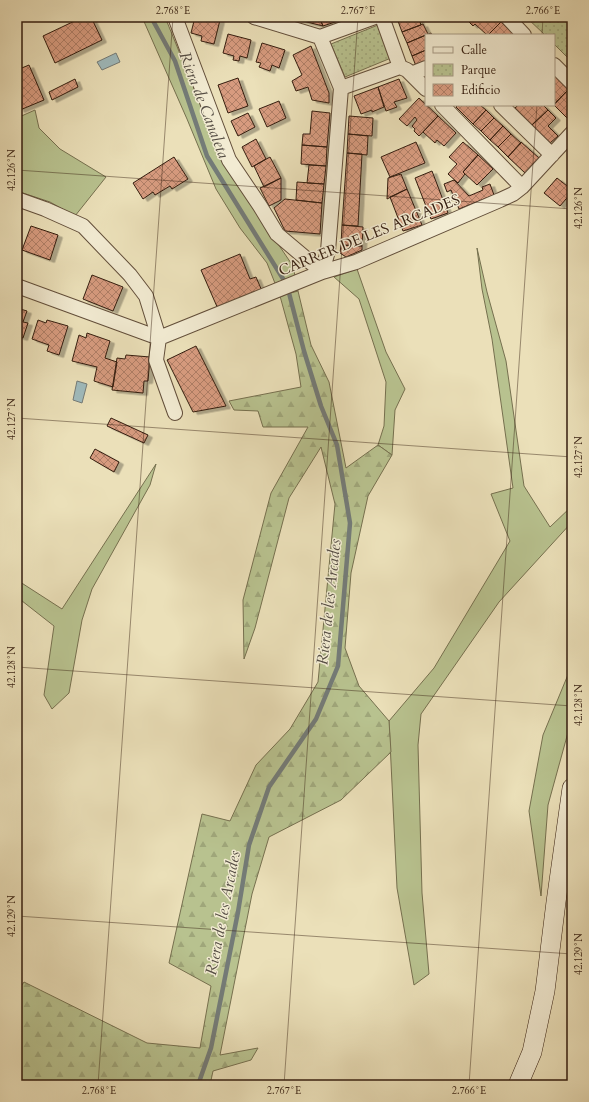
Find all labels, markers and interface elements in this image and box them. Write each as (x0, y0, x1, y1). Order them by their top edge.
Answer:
text: 2.768°E (156, 4, 190, 18)
text: 2.767°E (341, 4, 375, 18)
text: 2.766°E (526, 4, 560, 18)
legend (425, 34, 555, 106)
text: Calle (461, 42, 487, 58)
water label: Riera de Canaleta (174, 48, 234, 162)
text: Parque (461, 62, 496, 78)
text: Edificio (461, 82, 501, 98)
text: 42.126°N (5, 149, 19, 191)
text: 42.126°N (572, 187, 586, 229)
street label: CARRER DE LES ARCADES (275, 189, 463, 281)
text: 42.127°N (5, 398, 19, 440)
text: 42.127°N (572, 436, 586, 478)
water label: Riera de les Arcades (311, 537, 347, 666)
text: 42.128°N (5, 646, 19, 688)
text: 42.128°N (572, 684, 586, 726)
water label: Riera de les Arcades (200, 848, 246, 977)
text: 42.129°N (5, 895, 19, 937)
text: 42.129°N (572, 933, 586, 975)
text: 2.768°E (82, 1084, 116, 1098)
text: 2.767°E (267, 1084, 301, 1098)
text: 2.766°E (452, 1084, 486, 1098)

